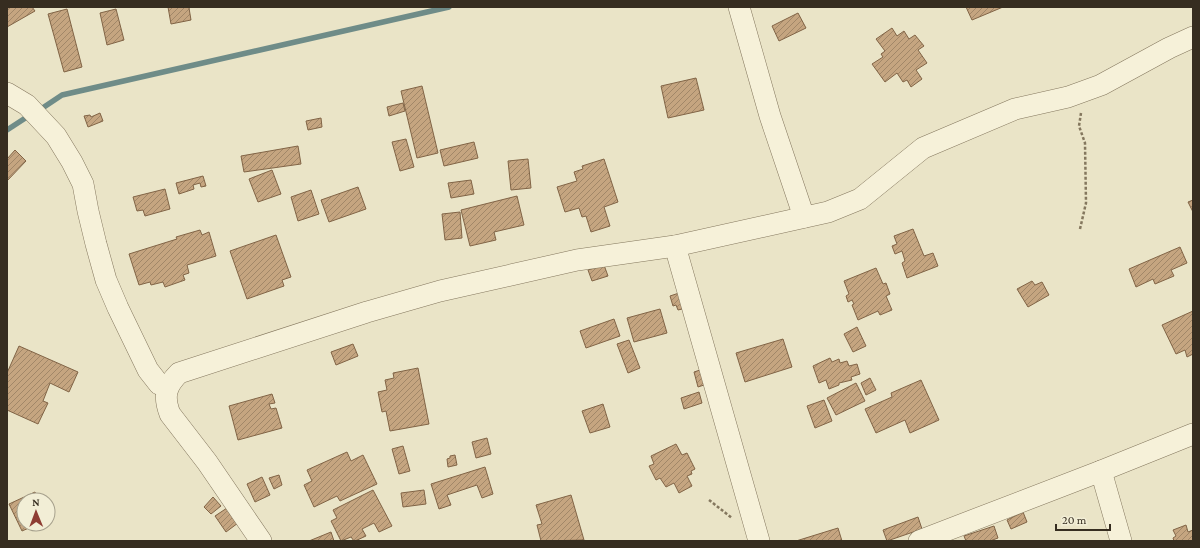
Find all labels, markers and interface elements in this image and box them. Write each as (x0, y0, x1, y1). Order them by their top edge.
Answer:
north arrow (16, 492, 56, 532)
text: N (32, 496, 40, 508)
scale bar (1056, 506, 1110, 532)
text: 20 m (1062, 513, 1087, 527)

